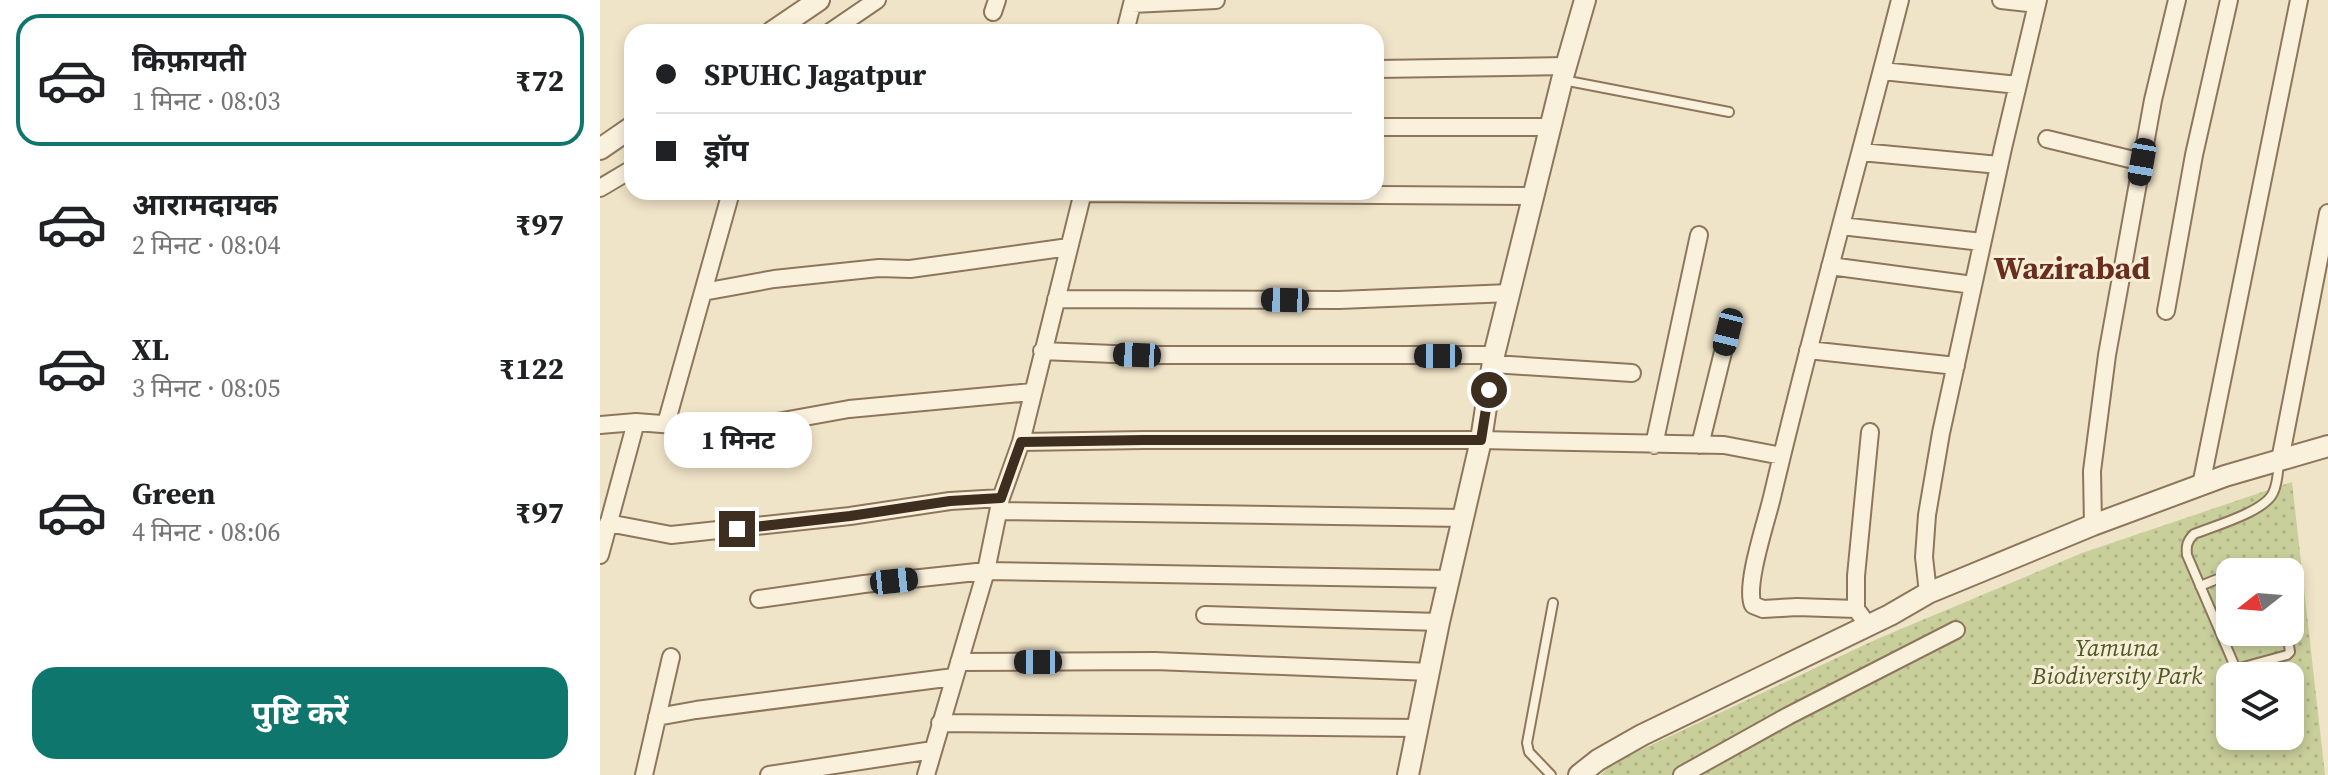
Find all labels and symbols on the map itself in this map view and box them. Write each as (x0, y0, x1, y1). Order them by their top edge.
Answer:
car (2126, 136, 2158, 188)
district label: Wazirabad (1993, 246, 2151, 290)
car (1261, 288, 1309, 312)
car (1711, 306, 1745, 358)
car (1113, 342, 1161, 368)
car (1414, 344, 1462, 368)
route start (1471, 372, 1507, 408)
callout: 1 मिनट (663, 413, 811, 469)
route end (719, 511, 755, 547)
north arrow (2216, 558, 2304, 646)
car (869, 567, 919, 595)
park label: Yamuna Biodiversity Park (2031, 631, 2203, 692)
car (1014, 650, 1062, 674)

